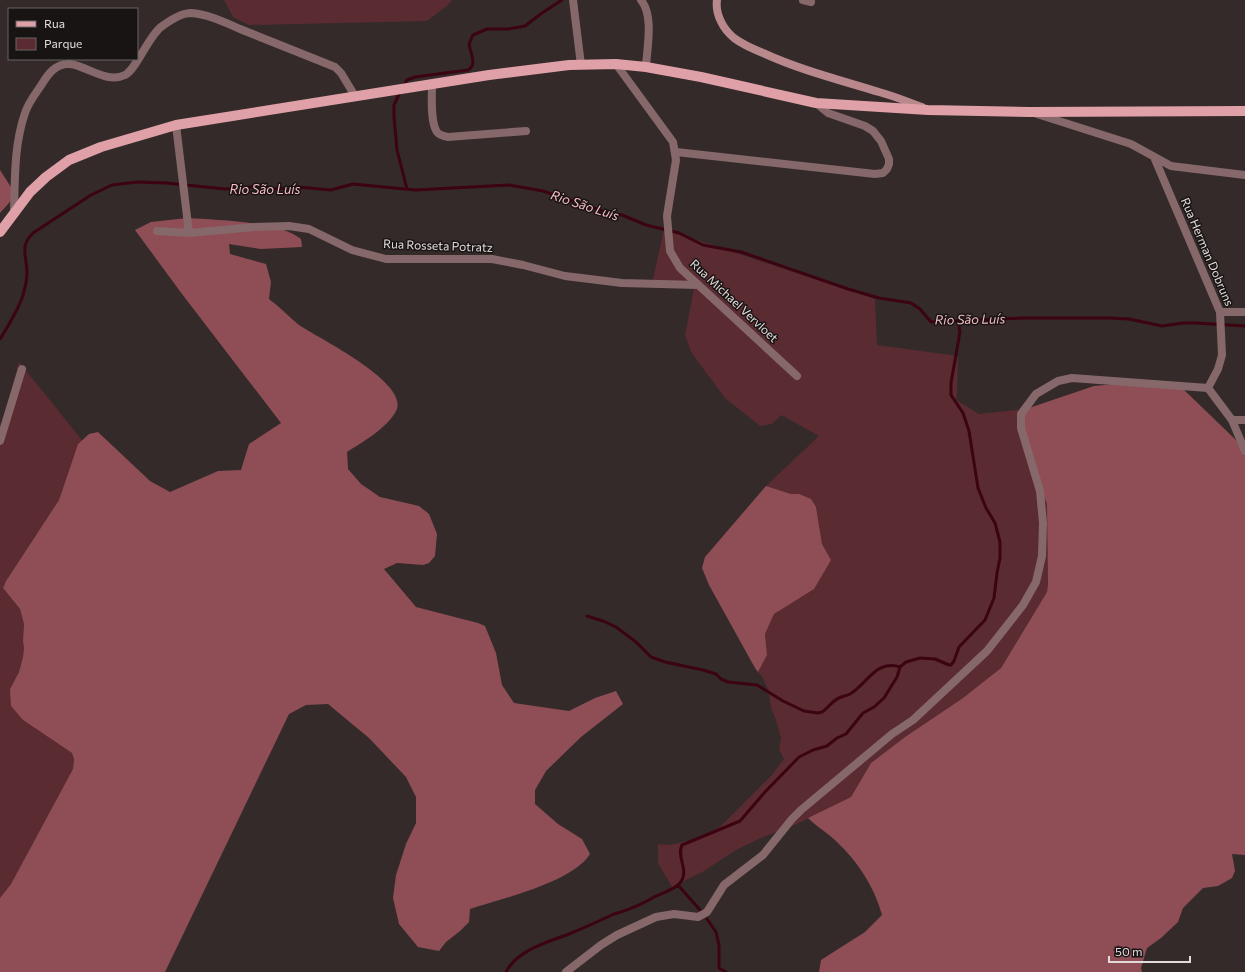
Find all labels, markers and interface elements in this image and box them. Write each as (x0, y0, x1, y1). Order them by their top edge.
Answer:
legend (8, 8, 138, 60)
text: Rua (44, 16, 65, 30)
text: Parque (44, 36, 82, 50)
water label: Rio São Luís (230, 181, 301, 197)
water label: Rio São Luís (549, 186, 621, 224)
street label: Rua Herman Dobruns (1179, 195, 1237, 308)
street label: Rua Rosseta Potratz (383, 236, 493, 254)
street label: Rua Michael Vervloet (688, 256, 781, 345)
water label: Rio São Luís (934, 310, 1006, 328)
scale bar (1109, 938, 1190, 964)
text: 50 m (1115, 944, 1143, 958)

